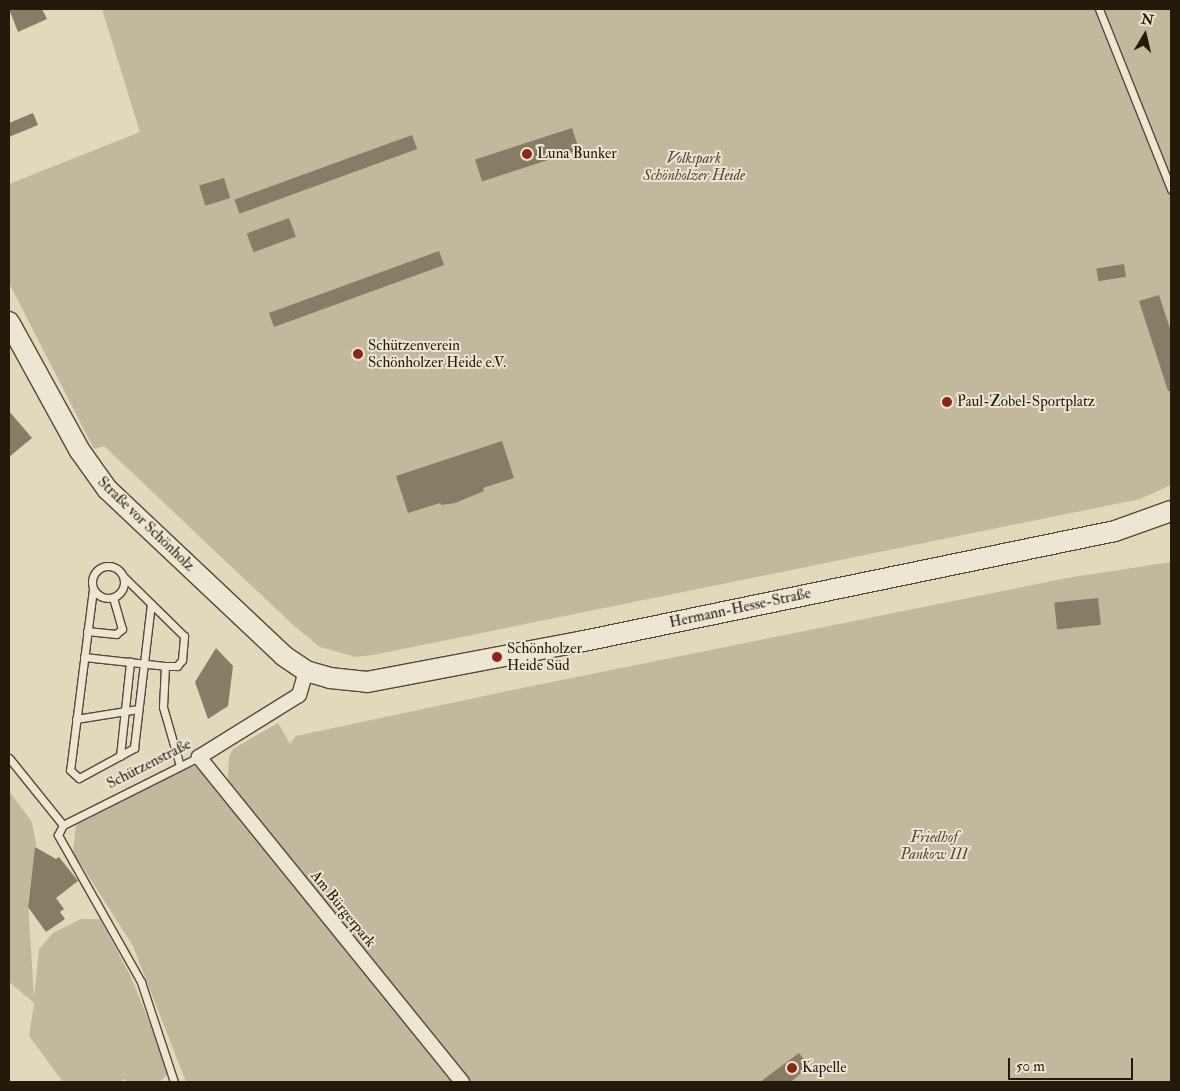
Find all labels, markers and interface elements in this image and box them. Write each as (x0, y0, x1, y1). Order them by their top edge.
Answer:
north arrow (1120, 10, 1170, 60)
text: N (1140, 10, 1155, 29)
place label: Luna Bunker (537, 145, 617, 163)
marker: Luna Bunker (521, 148, 533, 160)
park label: Volkspark Schönholzer Heide (643, 149, 745, 184)
place label: Schützenverein Schönholzer Heide e.V. (368, 336, 506, 371)
marker: Schützenverein Schönholzer Heide e.V. (352, 348, 364, 360)
place label: Paul-Zobel-Sportplatz (957, 393, 1095, 411)
marker: Paul-Zobel-Sportplatz (941, 396, 953, 408)
street label: Straße vor Schönholz (94, 473, 198, 575)
street label: Hermann-Hesse-Straße (668, 584, 812, 632)
place label: Schönholzer Heide Süd (507, 639, 582, 674)
marker: Schönholzer Heide Süd (491, 651, 503, 663)
street label: Schützenstraße (104, 735, 194, 793)
park label: Friedhof Pankow III (900, 828, 968, 863)
street label: Am Bürgerpark (307, 867, 379, 951)
scale bar (1010, 1048, 1135, 1080)
text: 50 m (1016, 1057, 1045, 1076)
place label: Kapelle (802, 1059, 846, 1077)
marker: Kapelle (786, 1062, 798, 1074)

